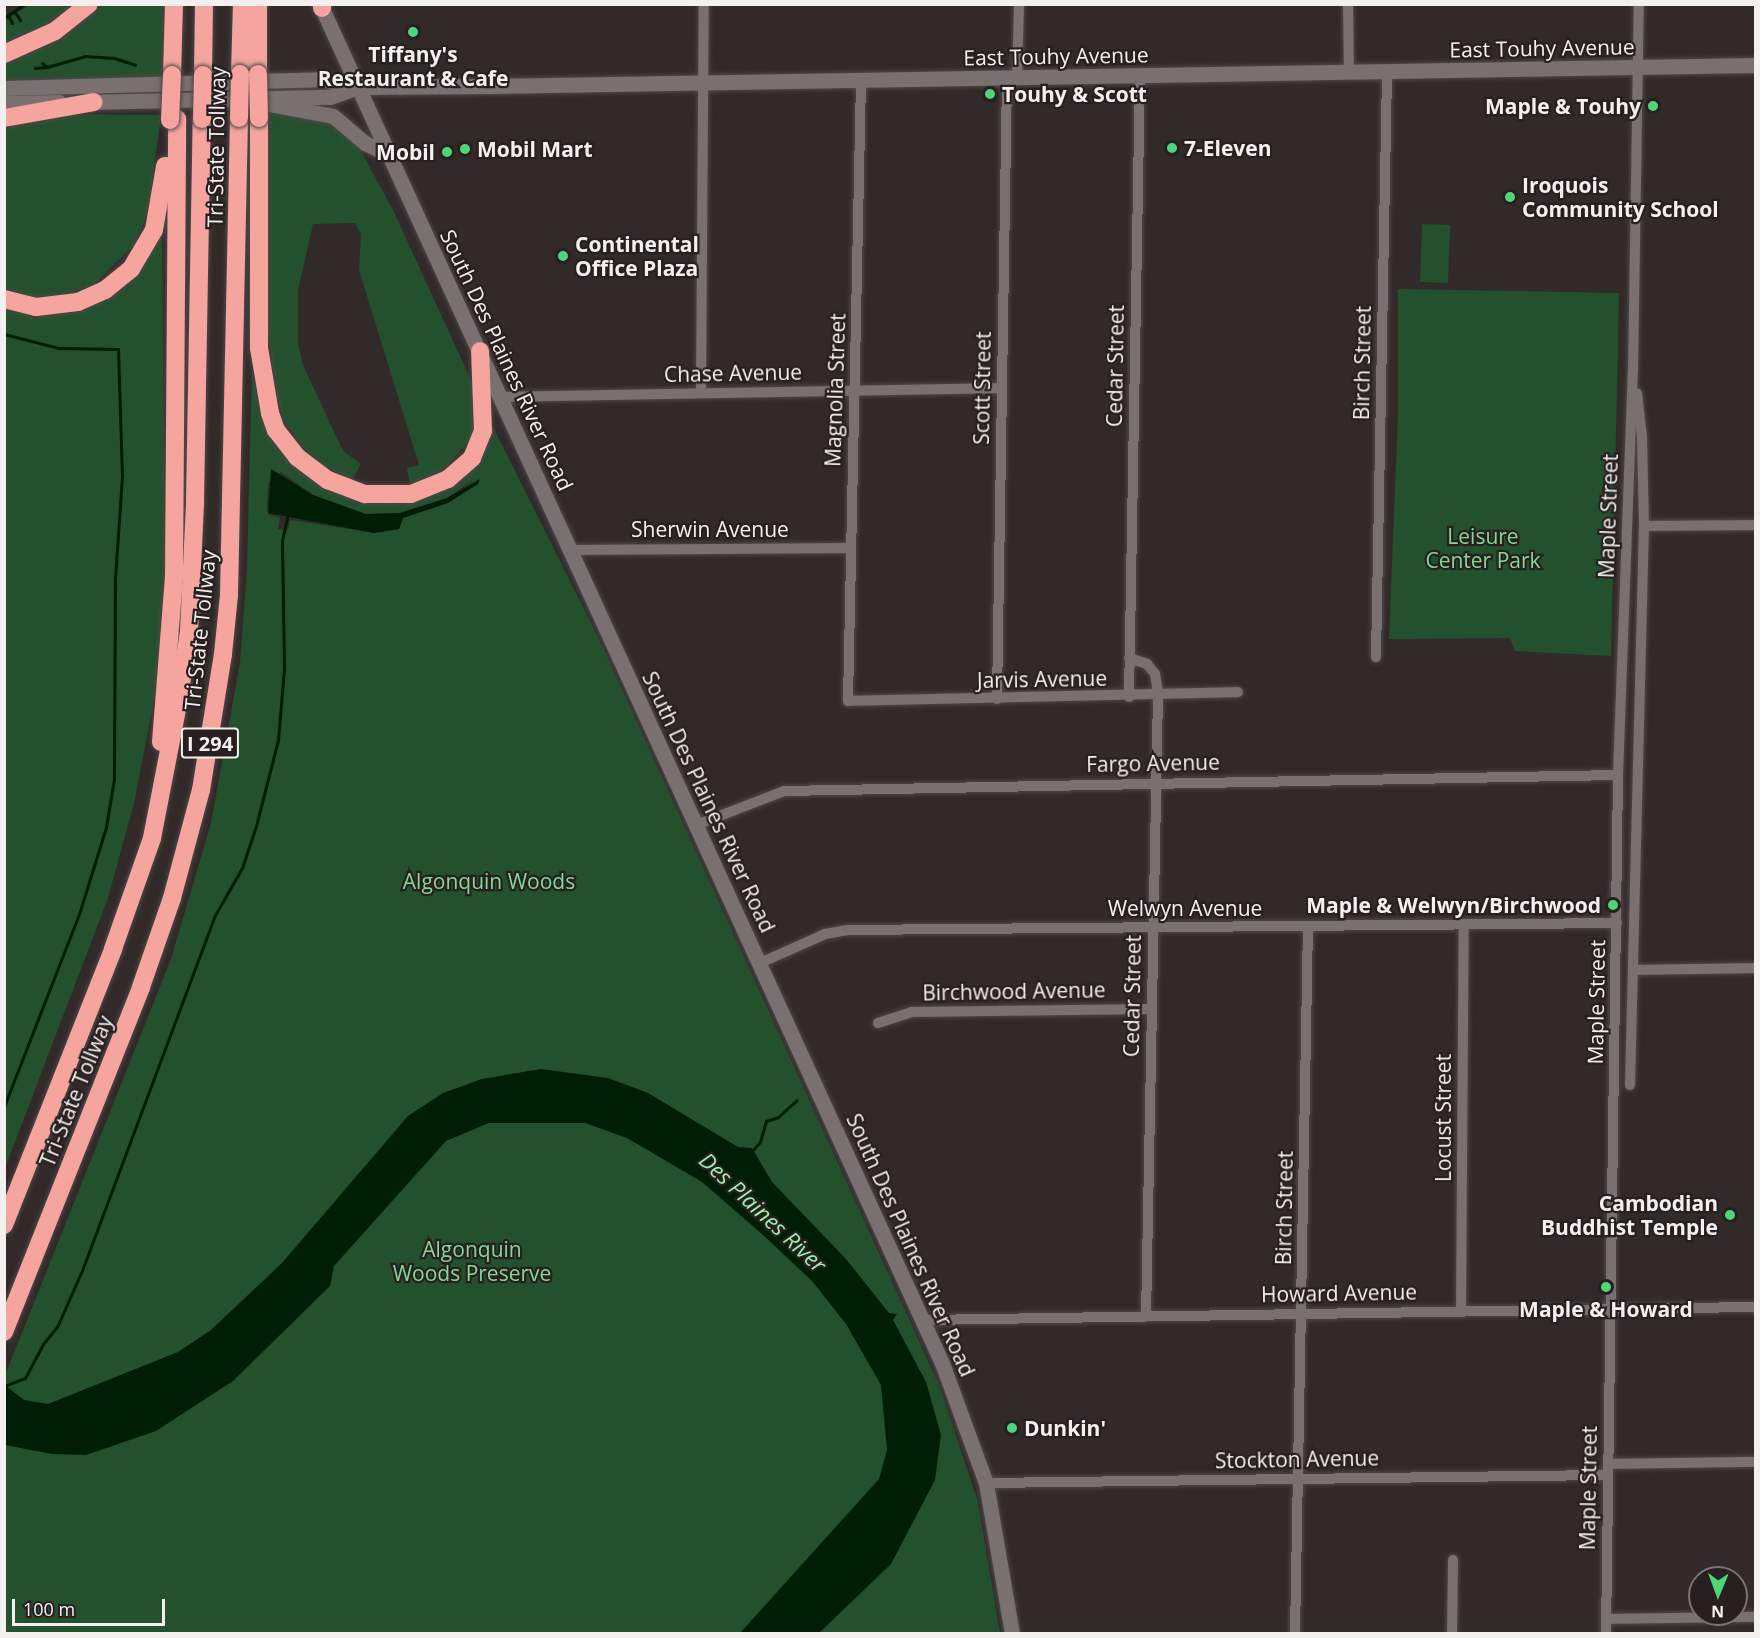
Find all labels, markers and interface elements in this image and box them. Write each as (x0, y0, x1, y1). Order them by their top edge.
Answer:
marker: Tiffany's Restaurant & Cafe (406, 25, 420, 39)
street label: East Touhy Avenue (1449, 34, 1635, 62)
place label: Tiffany's Restaurant & Cafe (318, 41, 508, 91)
street label: East Touhy Avenue (963, 42, 1149, 70)
street label: Tri-State Tollway (202, 66, 230, 228)
place label: Touhy & Scott (1002, 81, 1147, 107)
marker: Touhy & Scott (983, 87, 997, 101)
place label: Maple & Touhy (1485, 93, 1641, 119)
marker: Maple & Touhy (1646, 99, 1660, 113)
place label: 7-Eleven (1184, 135, 1271, 161)
place label: Mobil Mart (477, 136, 592, 162)
place label: Mobil (376, 139, 435, 165)
marker: 7-Eleven (1165, 141, 1179, 155)
marker: Mobil Mart (458, 142, 472, 156)
marker: Mobil (440, 145, 454, 159)
place label: Iroquois Community School (1522, 172, 1719, 222)
marker: Iroquois Community School (1503, 190, 1517, 204)
street label: South Des Plaines River Road (435, 225, 579, 495)
place label: Continental Office Plaza (575, 231, 699, 281)
marker: Continental Office Plaza (556, 249, 570, 263)
street label: Cedar Street (1101, 305, 1129, 427)
street label: Birch Street (1348, 306, 1376, 420)
street label: Magnolia Street (820, 313, 850, 467)
street label: Scott Street (968, 331, 996, 445)
street label: Chase Avenue (664, 359, 802, 387)
street label: Maple Street (1593, 453, 1623, 579)
street label: Sherwin Avenue (631, 516, 789, 542)
park label: Leisure Center Park (1425, 523, 1541, 573)
street label: Tri-State Tollway (179, 549, 221, 711)
street label: Jarvis Avenue (977, 665, 1107, 693)
street label: South Des Plaines River Road (637, 667, 781, 937)
road number: I 294 (180, 726, 240, 760)
street label: Fargo Avenue (1086, 749, 1220, 777)
park label: Algonquin Woods (403, 868, 575, 894)
place label: Maple & Welwyn/Birchwood (1306, 892, 1601, 918)
street label: Welwyn Avenue (1108, 895, 1262, 921)
marker: Maple & Welwyn/Birchwood (1606, 898, 1620, 912)
street label: Cedar Street (1118, 935, 1146, 1057)
street label: Maple Street (1582, 939, 1610, 1065)
street label: Birchwood Avenue (922, 977, 1106, 1005)
street label: Tri-State Tollway (34, 1012, 118, 1170)
street label: Locust Street (1430, 1054, 1456, 1182)
street label: South Des Plaines River Road (842, 1110, 980, 1380)
water label: Des Plaines River (694, 1147, 832, 1277)
street label: Birch Street (1270, 1151, 1298, 1265)
place label: Cambodian Buddhist Temple (1541, 1190, 1718, 1240)
marker: Cambodian Buddhist Temple (1723, 1208, 1737, 1222)
park label: Algonquin Woods Preserve (393, 1236, 551, 1286)
street label: Howard Avenue (1261, 1279, 1417, 1307)
marker: Maple & Howard (1599, 1280, 1613, 1294)
place label: Maple & Howard (1519, 1296, 1693, 1322)
place label: Dunkin' (1024, 1415, 1106, 1441)
marker: Dunkin' (1005, 1421, 1019, 1435)
street label: Maple Street (1574, 1425, 1602, 1551)
street label: Stockton Avenue (1215, 1445, 1379, 1473)
north arrow (1688, 1566, 1748, 1626)
scale bar (15, 1587, 168, 1625)
text: 100 m (23, 1597, 75, 1621)
text: N (1711, 1601, 1724, 1623)

